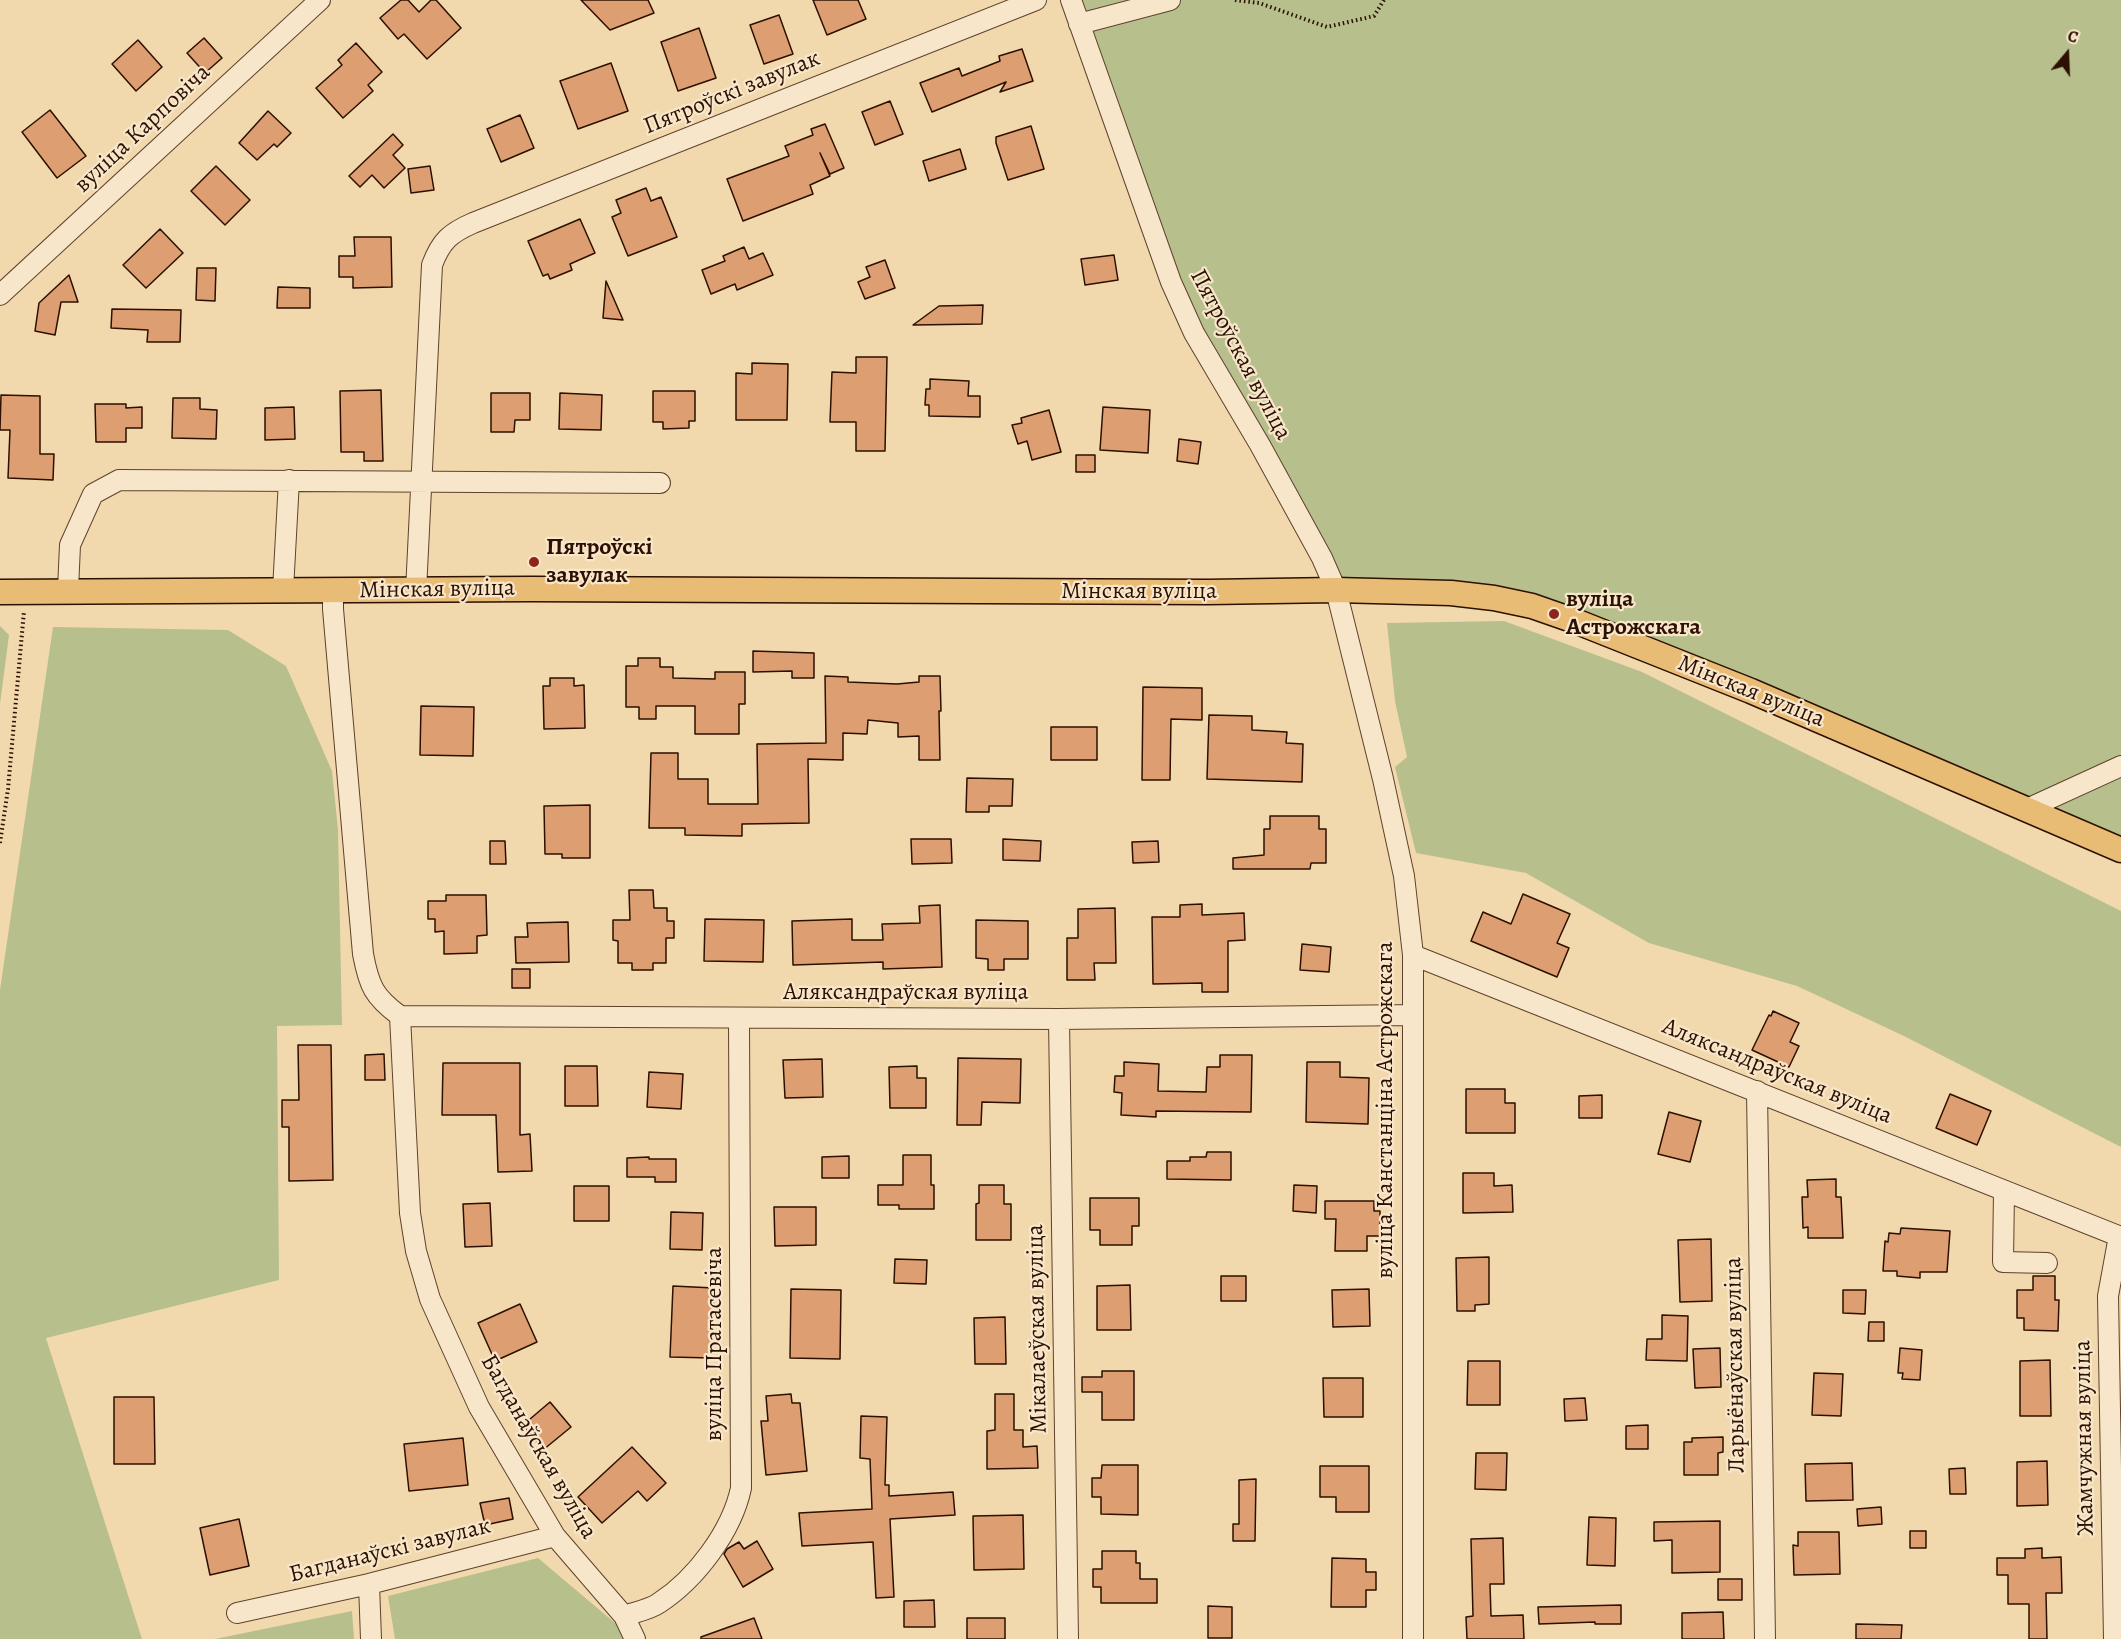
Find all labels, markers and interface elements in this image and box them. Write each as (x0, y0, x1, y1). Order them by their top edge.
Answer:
north arrow (2037, 24, 2097, 84)
text: С (2065, 25, 2081, 49)
street label: Пятроўскі завулак (640, 45, 824, 141)
street label: вуліца Карповіча (69, 59, 217, 199)
street label: Пятроўская вуліца (1183, 265, 1297, 445)
place label: Пятроўскі завулак (546, 534, 653, 590)
marker: Пятроўскі завулак (527, 555, 541, 569)
street label: Мінская вуліца (359, 574, 515, 606)
street label: Мінская вуліца (1061, 578, 1217, 606)
place label: вуліца Астрожскага (1566, 586, 1701, 642)
marker: вуліца Астрожскага (1547, 607, 1561, 621)
street label: Мінская вуліца (1673, 649, 1829, 735)
street label: вуліца Канстанціна Астрожскага (1372, 941, 1400, 1279)
street label: Аляксандраўская вуліца (783, 979, 1029, 1007)
street label: Аляксандраўская вуліца (1658, 1013, 1896, 1131)
street label: Мікалаеўская вуліца (1022, 1224, 1054, 1434)
street label: вуліца Пратасевіча (701, 1247, 729, 1441)
street label: Ларыёнаўская вуліца (1720, 1257, 1752, 1473)
street label: Жамчужная вуліца (2069, 1340, 2101, 1536)
street label: Багданаўская вуліца (473, 1350, 603, 1544)
street label: Багданаўскі завулак (286, 1512, 494, 1590)

